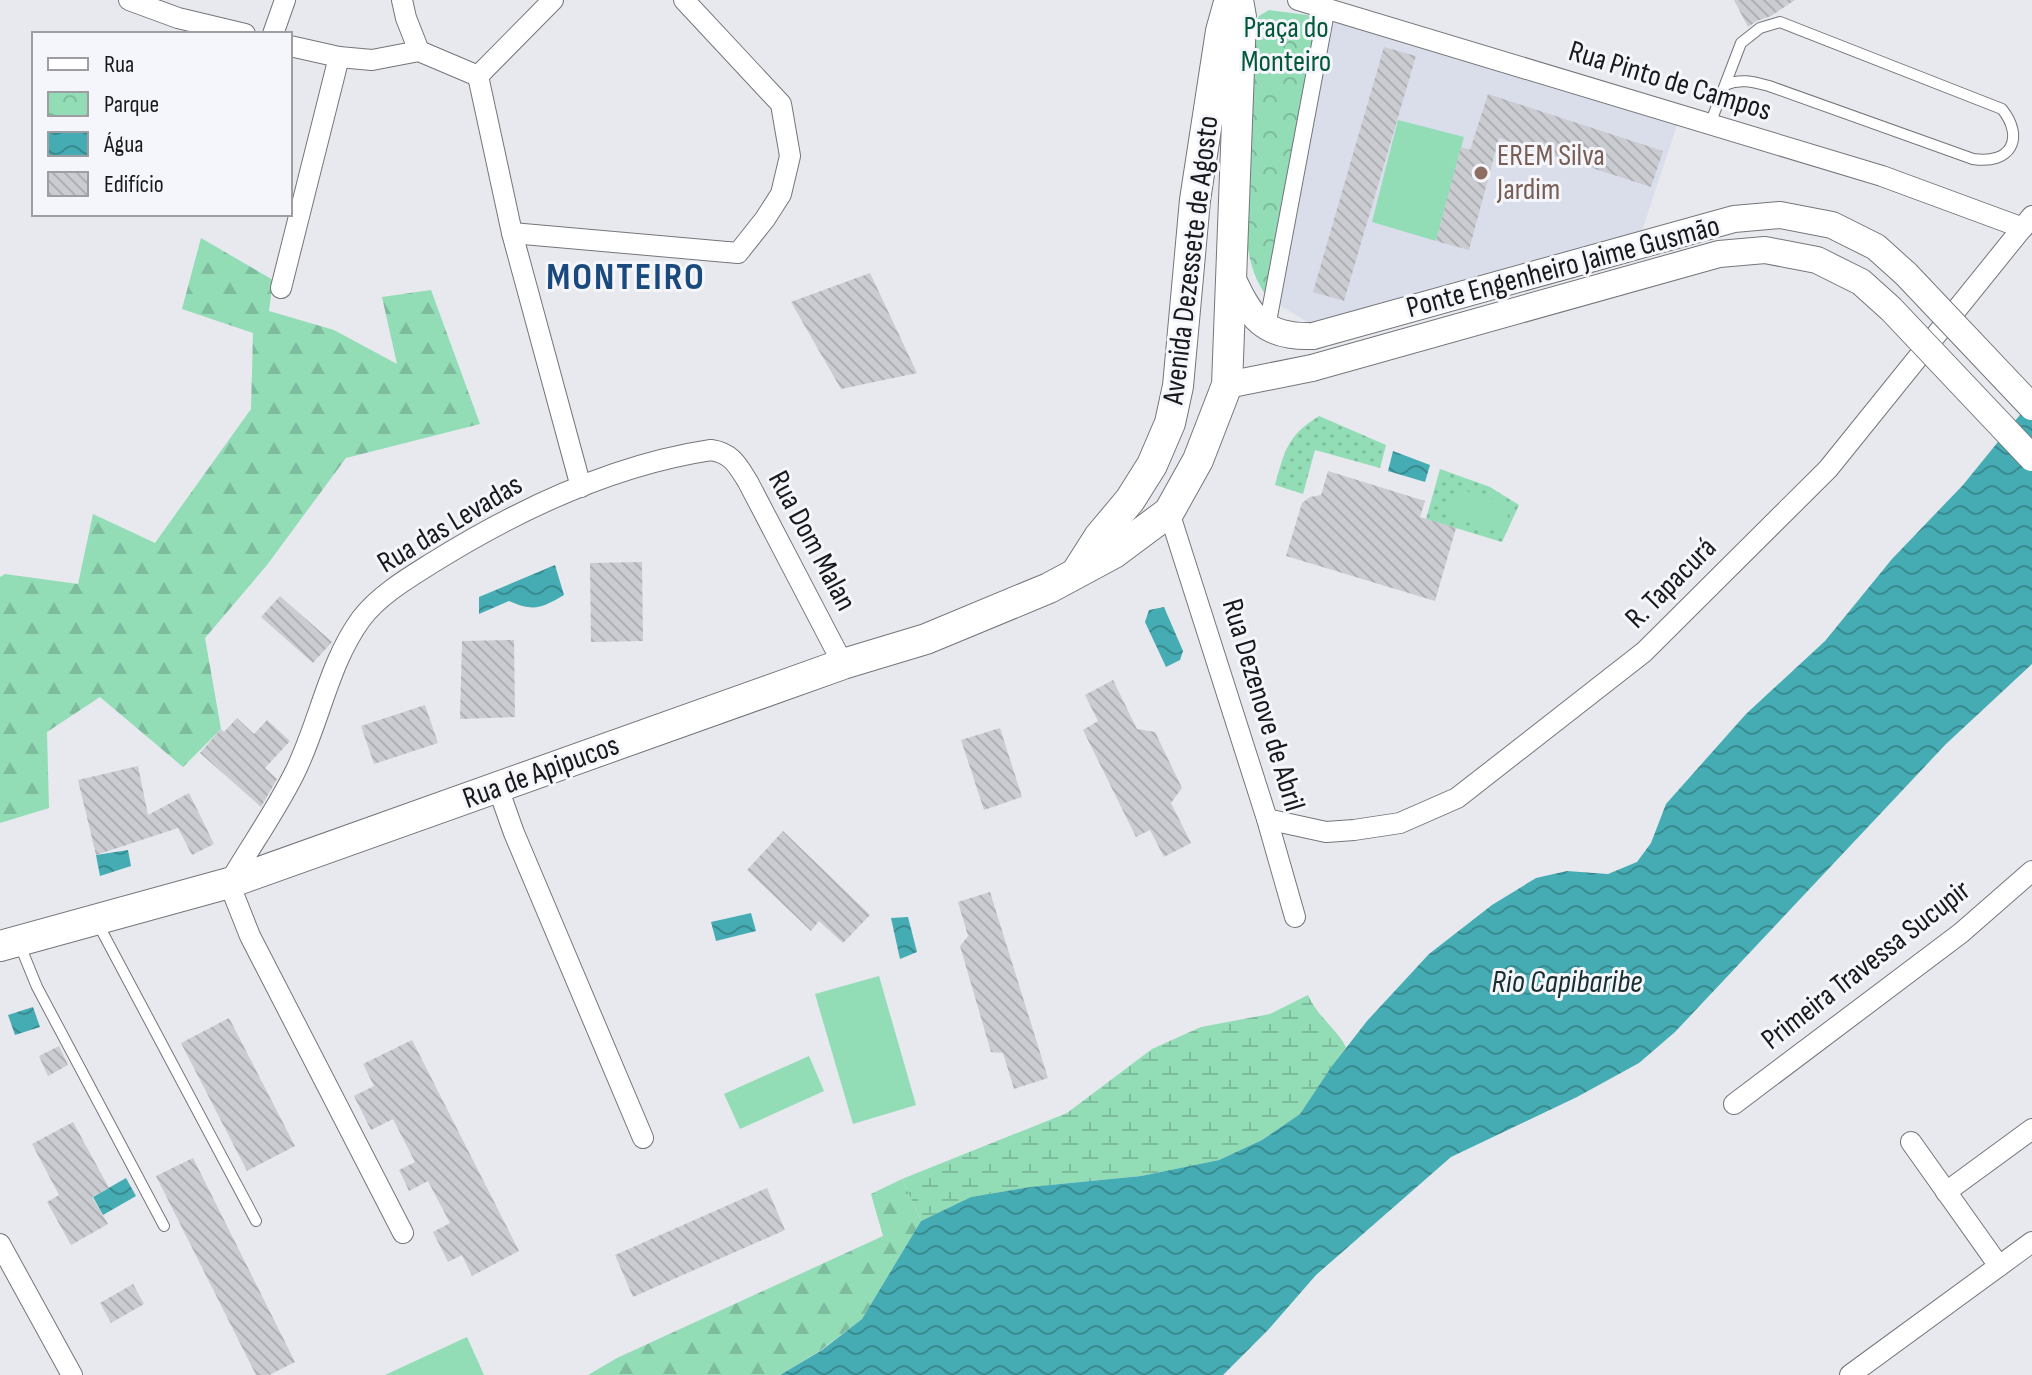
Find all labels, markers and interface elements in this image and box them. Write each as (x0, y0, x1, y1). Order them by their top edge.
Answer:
park label: Praça do Monteiro (1241, 10, 1331, 80)
legend (32, 32, 292, 216)
street label: Rua Pinto de Campos (1564, 33, 1776, 129)
text: Rua (104, 50, 134, 79)
text: Parque (104, 90, 159, 119)
street label: Avenida Dezessete de Agosto (1155, 114, 1227, 407)
text: Água (103, 130, 143, 159)
place label: EREM Silva Jardim (1496, 138, 1605, 208)
marker: EREM Silva Jardim (1472, 164, 1490, 182)
text: Edifício (104, 170, 164, 199)
street label: Ponte Engenheiro Jaime Gusmão (1403, 208, 1723, 326)
district label: MONTEIRO (546, 255, 706, 300)
street label: Rua Dom Malan (760, 465, 864, 617)
street label: Rua das Levadas (371, 467, 529, 581)
street label: R. Tapacurá (1618, 530, 1724, 636)
street label: Rua Dezenove de Abril (1214, 595, 1312, 815)
street label: Rua de Apipucos (458, 727, 624, 817)
street label: Primeira Travessa Sucupir (1754, 872, 1978, 1058)
water label: Rio Capibaribe (1491, 963, 1643, 1002)

